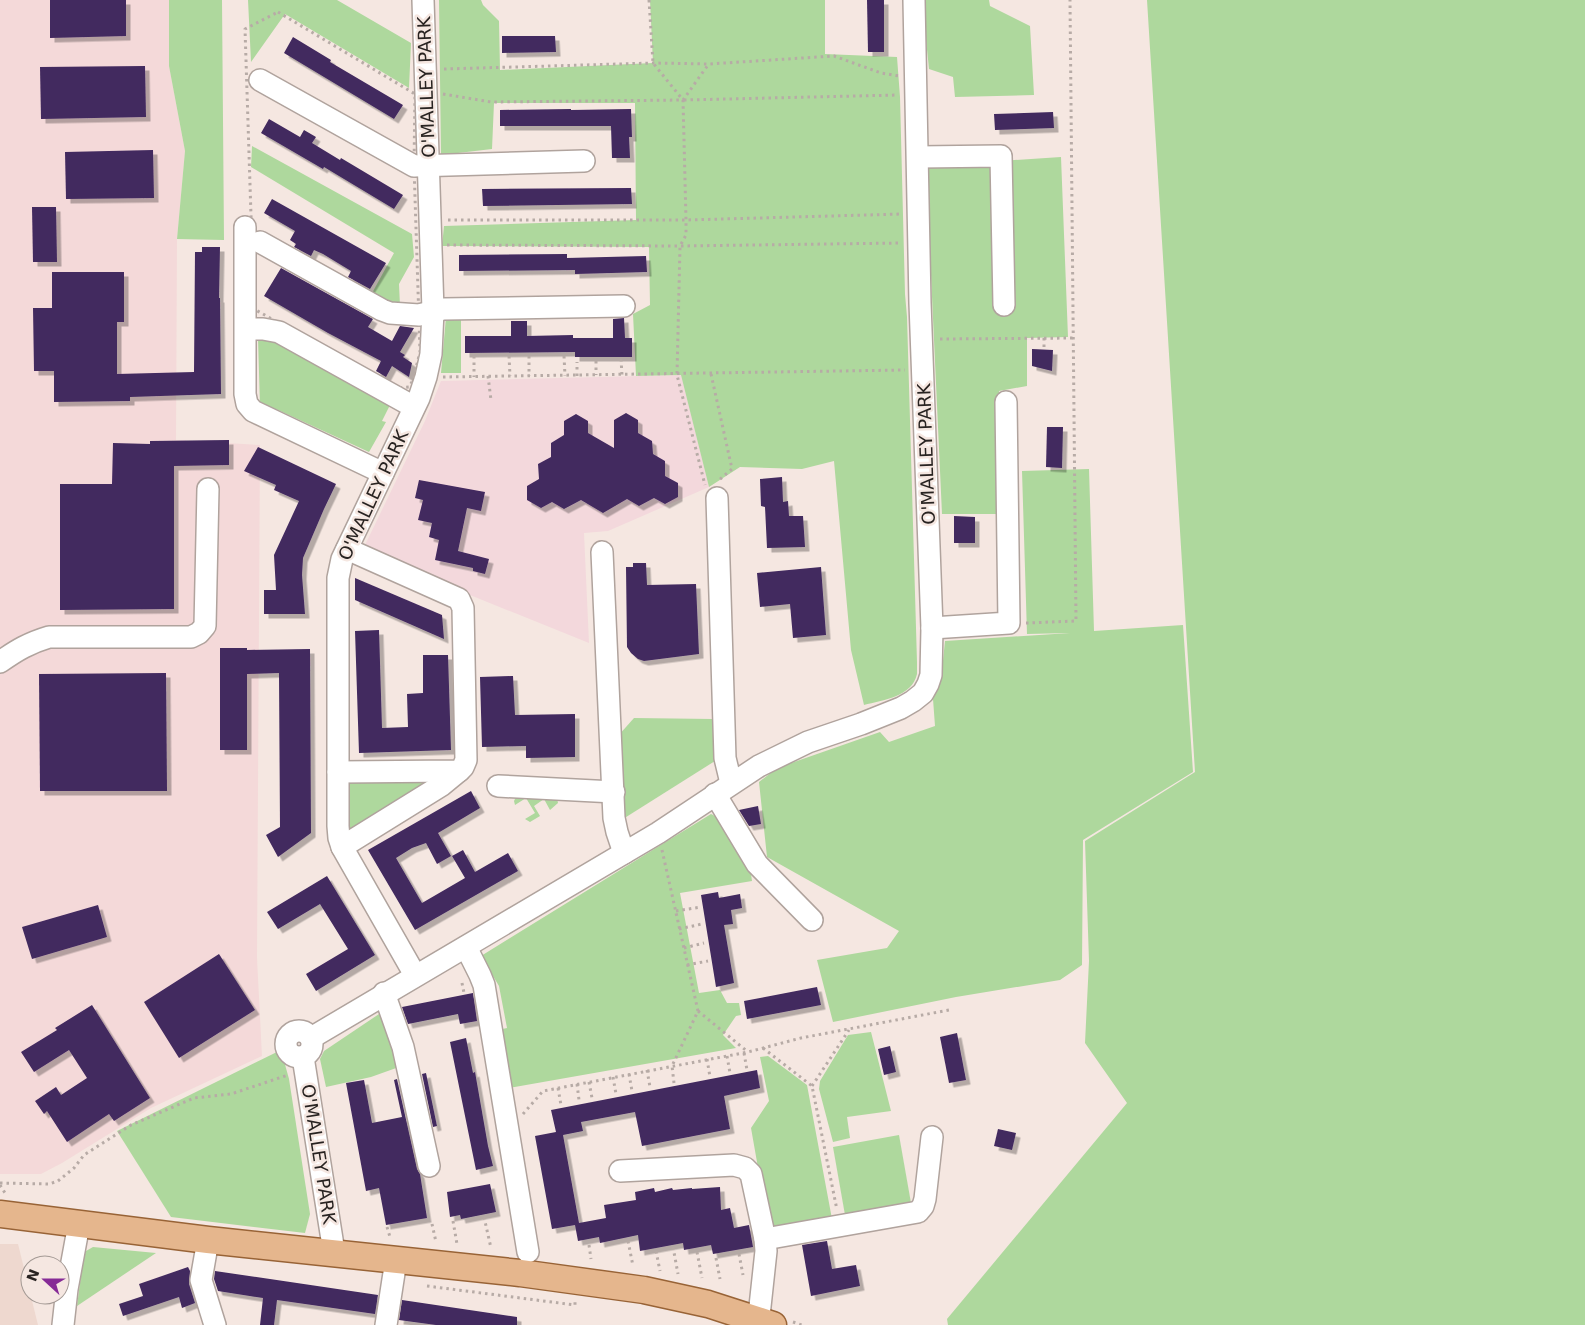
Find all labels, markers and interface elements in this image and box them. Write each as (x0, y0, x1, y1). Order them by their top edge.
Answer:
street label: O'MALLEY PARK (413, 15, 439, 158)
street label: O'MALLEY PARK (913, 382, 939, 525)
street label: O'MALLEY PARK (334, 425, 413, 564)
street label: O'MALLEY PARK (298, 1083, 341, 1227)
north arrow (20, 1255, 70, 1305)
text: N (23, 1267, 42, 1284)

